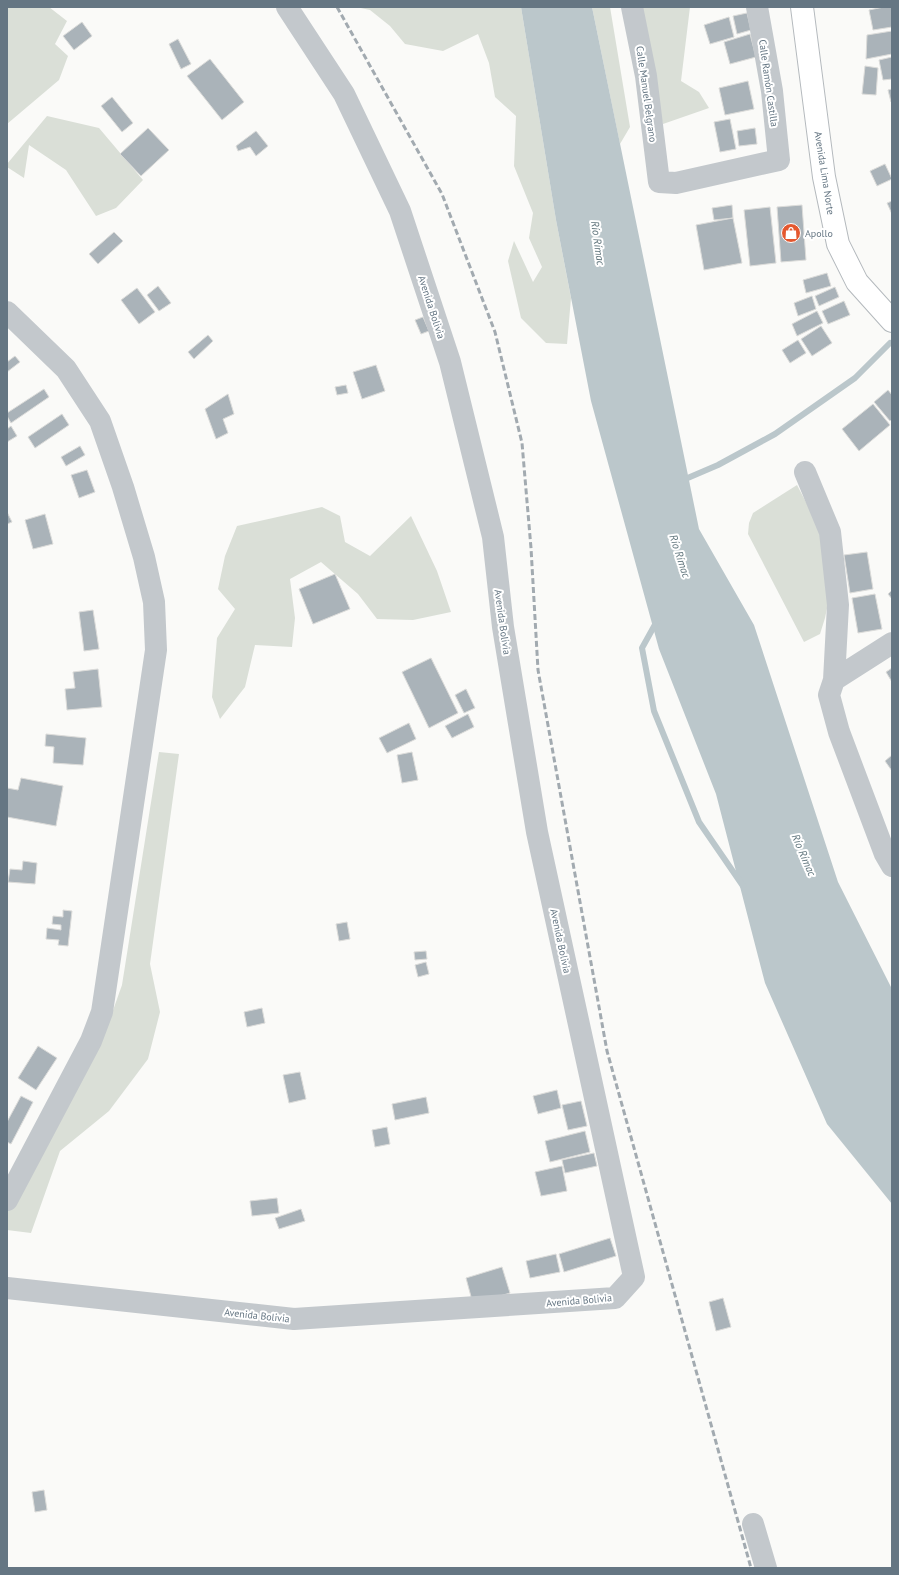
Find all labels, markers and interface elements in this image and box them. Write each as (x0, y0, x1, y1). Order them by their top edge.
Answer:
street label: Calle Ramón Castilla (756, 39, 781, 128)
street label: Calle Manuel Belgrano (633, 45, 660, 143)
street label: Avenida Lima Norte (812, 130, 838, 216)
water label: Río Rímac (588, 220, 608, 266)
shop icon: Apollo (780, 222, 802, 244)
place label: Apollo (805, 227, 833, 240)
street label: Avenida Bolivia (415, 274, 448, 340)
water label: Río Rímac (666, 533, 694, 580)
street label: Avenida Bolivia (491, 589, 514, 656)
water label: Río Rímac (789, 832, 819, 879)
street label: Avenida Bolivia (547, 908, 574, 975)
street label: Avenida Bolivia (546, 1291, 612, 1310)
street label: Avenida Bolivia (224, 1306, 290, 1325)

